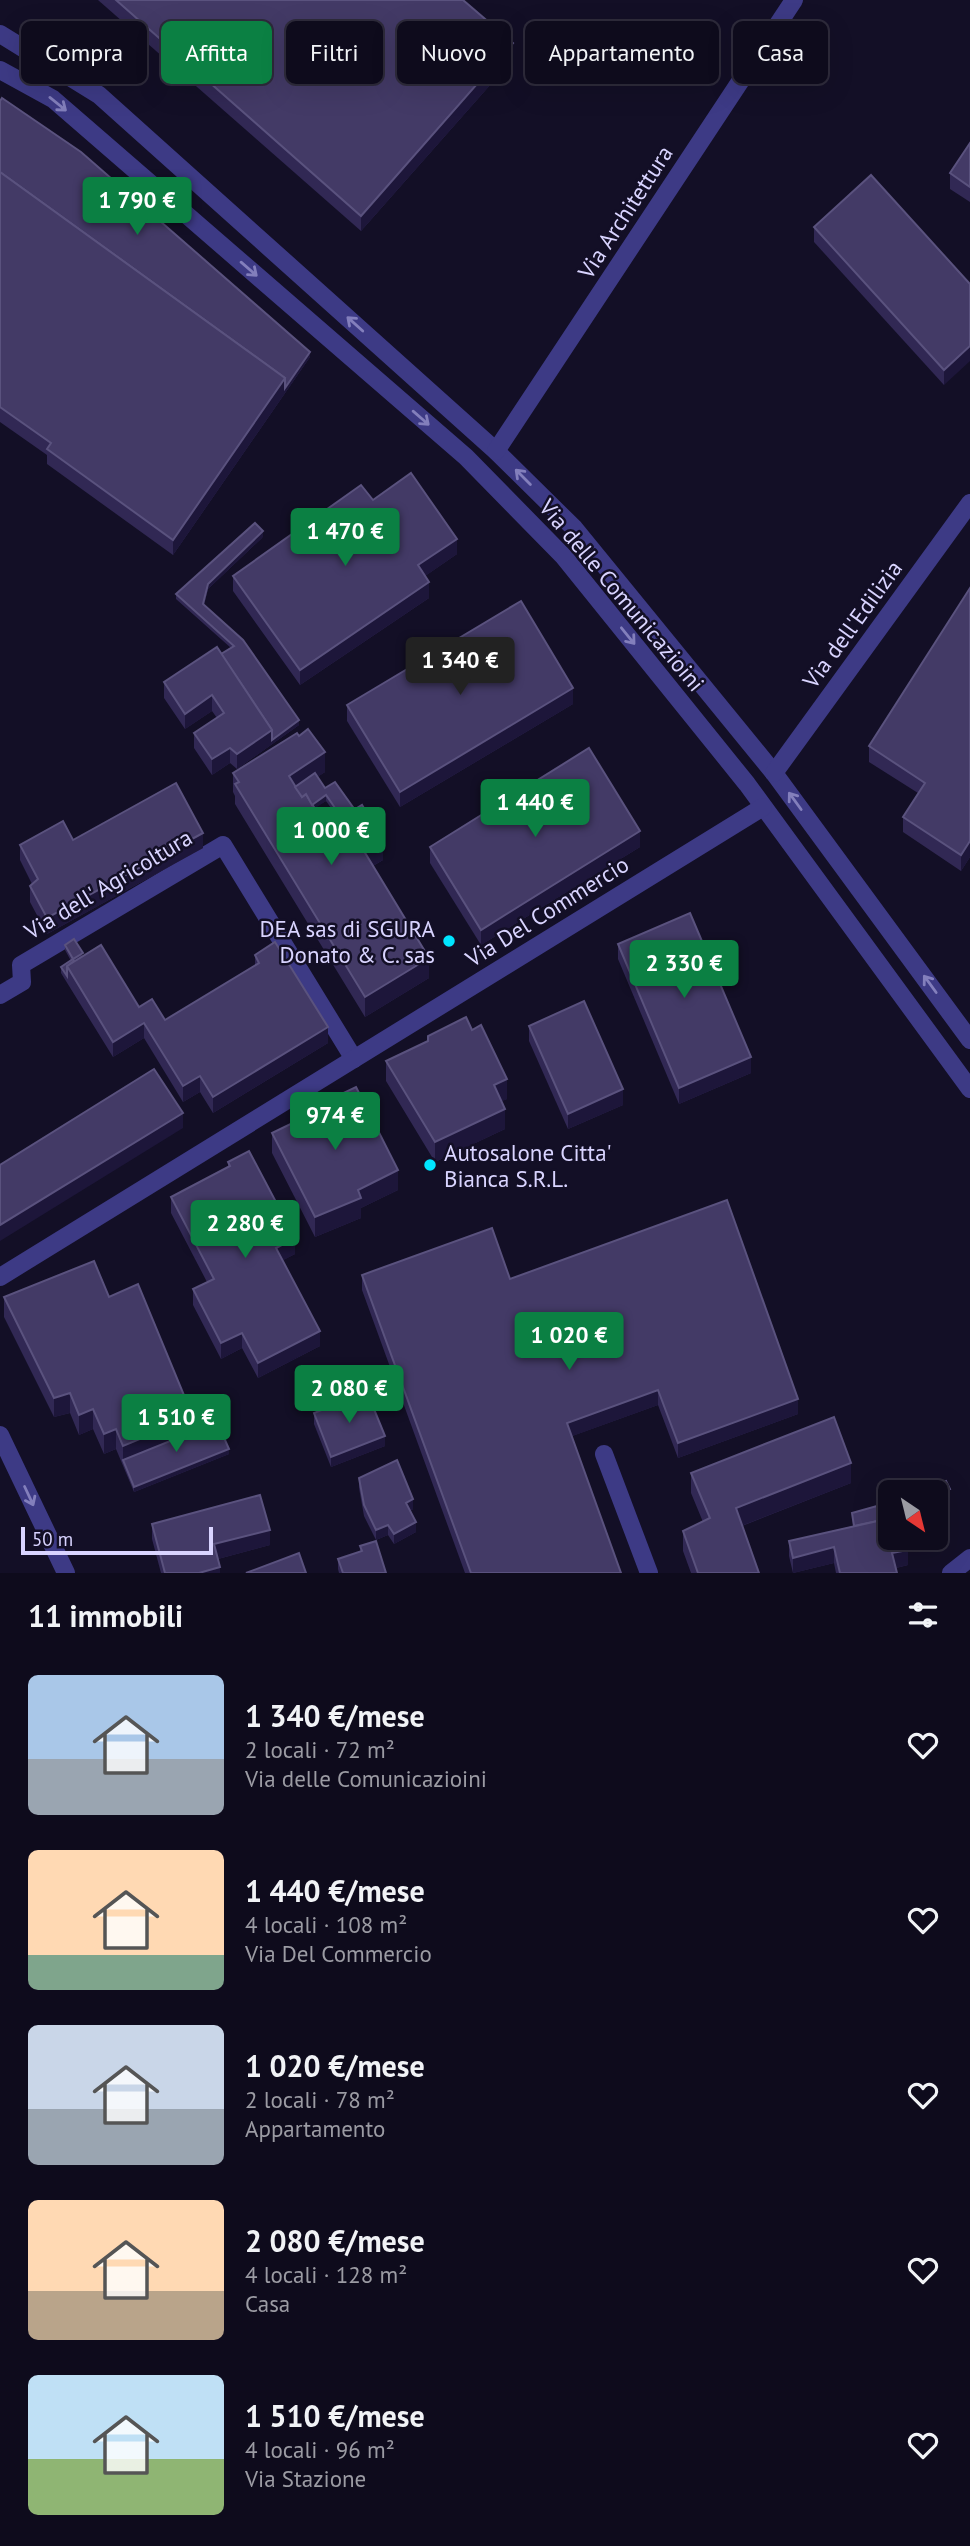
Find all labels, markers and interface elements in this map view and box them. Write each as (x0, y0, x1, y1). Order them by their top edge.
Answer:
chip: Compra (21, 21, 147, 84)
chip: Affitta (161, 21, 272, 84)
chip: Filtri (286, 21, 383, 84)
chip: Nuovo (397, 21, 511, 84)
chip: Appartamento (525, 21, 719, 84)
chip: Casa (733, 21, 828, 84)
one-way arrow (49, 97, 67, 112)
street label: Via Architettura (571, 140, 679, 285)
pin: 1 790 € (72, 177, 202, 237)
text: 1 790 € (99, 185, 175, 214)
one-way arrow (240, 261, 258, 277)
one-way arrow (346, 316, 364, 332)
one-way arrow (412, 410, 430, 426)
one-way arrow (514, 469, 531, 486)
street label: Via delle Comunicazioini (532, 492, 711, 697)
pin: 1 470 € (280, 508, 410, 568)
text: 1 470 € (307, 516, 383, 545)
street label: Via dell'Edilizia (795, 554, 908, 694)
one-way arrow (620, 626, 635, 645)
pin: 1 340 € (395, 638, 525, 697)
text: 1 340 € (422, 645, 498, 674)
pin: 1 440 € (470, 780, 600, 839)
text: 1 440 € (497, 787, 573, 816)
one-way arrow (788, 792, 802, 811)
pin: 1 000 € (266, 808, 396, 867)
text: 1 000 € (293, 815, 369, 844)
street label: Via dell' Agricoltura (18, 822, 197, 946)
street label: Via Del Commercio (459, 849, 634, 973)
place label: DEA sas di SGURA Donato & C. sas (260, 914, 436, 969)
marker: DEA sas di SGURA Donato & C. sas (441, 933, 457, 949)
pin: 2 330 € (619, 940, 749, 1000)
text: 2 330 € (646, 948, 722, 977)
one-way arrow (922, 976, 937, 994)
pin: 974 € (286, 1092, 384, 1152)
text: 974 € (306, 1100, 364, 1129)
place label: Autosalone Citta' Bianca S.R.L. (444, 1138, 611, 1193)
marker: Autosalone Citta' Bianca S.R.L. (422, 1157, 438, 1173)
pin: 2 280 € (180, 1200, 310, 1260)
text: 2 280 € (207, 1208, 283, 1237)
pin: 1 020 € (504, 1312, 634, 1372)
text: 1 020 € (531, 1320, 607, 1349)
pin: 2 080 € (284, 1366, 414, 1425)
text: 2 080 € (311, 1373, 387, 1402)
pin: 1 510 € (111, 1394, 241, 1454)
text: 1 510 € (138, 1402, 214, 1431)
north arrow (878, 1480, 948, 1550)
map controls (878, 1480, 948, 1550)
one-way arrow (23, 1485, 36, 1506)
scale bar (21, 1524, 214, 1556)
text: 50 m (32, 1527, 73, 1551)
text: 11 immobili (28, 1596, 183, 1635)
icon: filters (904, 1596, 942, 1634)
text: 1 340 €/mese (245, 1696, 425, 1735)
icon: home (84, 1703, 168, 1787)
icon: heart (904, 1726, 942, 1764)
text: 2 locali · 72 m² (245, 1735, 395, 1764)
text: Via delle Comunicazioini (245, 1764, 487, 1793)
text: 1 440 €/mese (245, 1871, 425, 1910)
icon: home (84, 1878, 168, 1962)
icon: heart (904, 1901, 942, 1939)
text: 4 locali · 108 m² (245, 1910, 407, 1939)
text: Via Del Commercio (245, 1939, 432, 1968)
text: 1 020 €/mese (245, 2046, 425, 2085)
icon: home (84, 2053, 168, 2137)
icon: heart (904, 2076, 942, 2114)
text: 2 locali · 78 m² (245, 2085, 395, 2114)
text: Appartamento (245, 2114, 385, 2143)
text: 2 080 €/mese (245, 2221, 425, 2260)
icon: home (84, 2228, 168, 2312)
icon: heart (904, 2251, 942, 2289)
text: 4 locali · 128 m² (245, 2260, 407, 2289)
text: Casa (245, 2289, 290, 2318)
text: 1 510 €/mese (245, 2396, 425, 2435)
icon: home (84, 2403, 168, 2487)
icon: heart (904, 2426, 942, 2464)
text: 4 locali · 96 m² (245, 2435, 395, 2464)
text: Via Stazione (245, 2464, 366, 2493)

